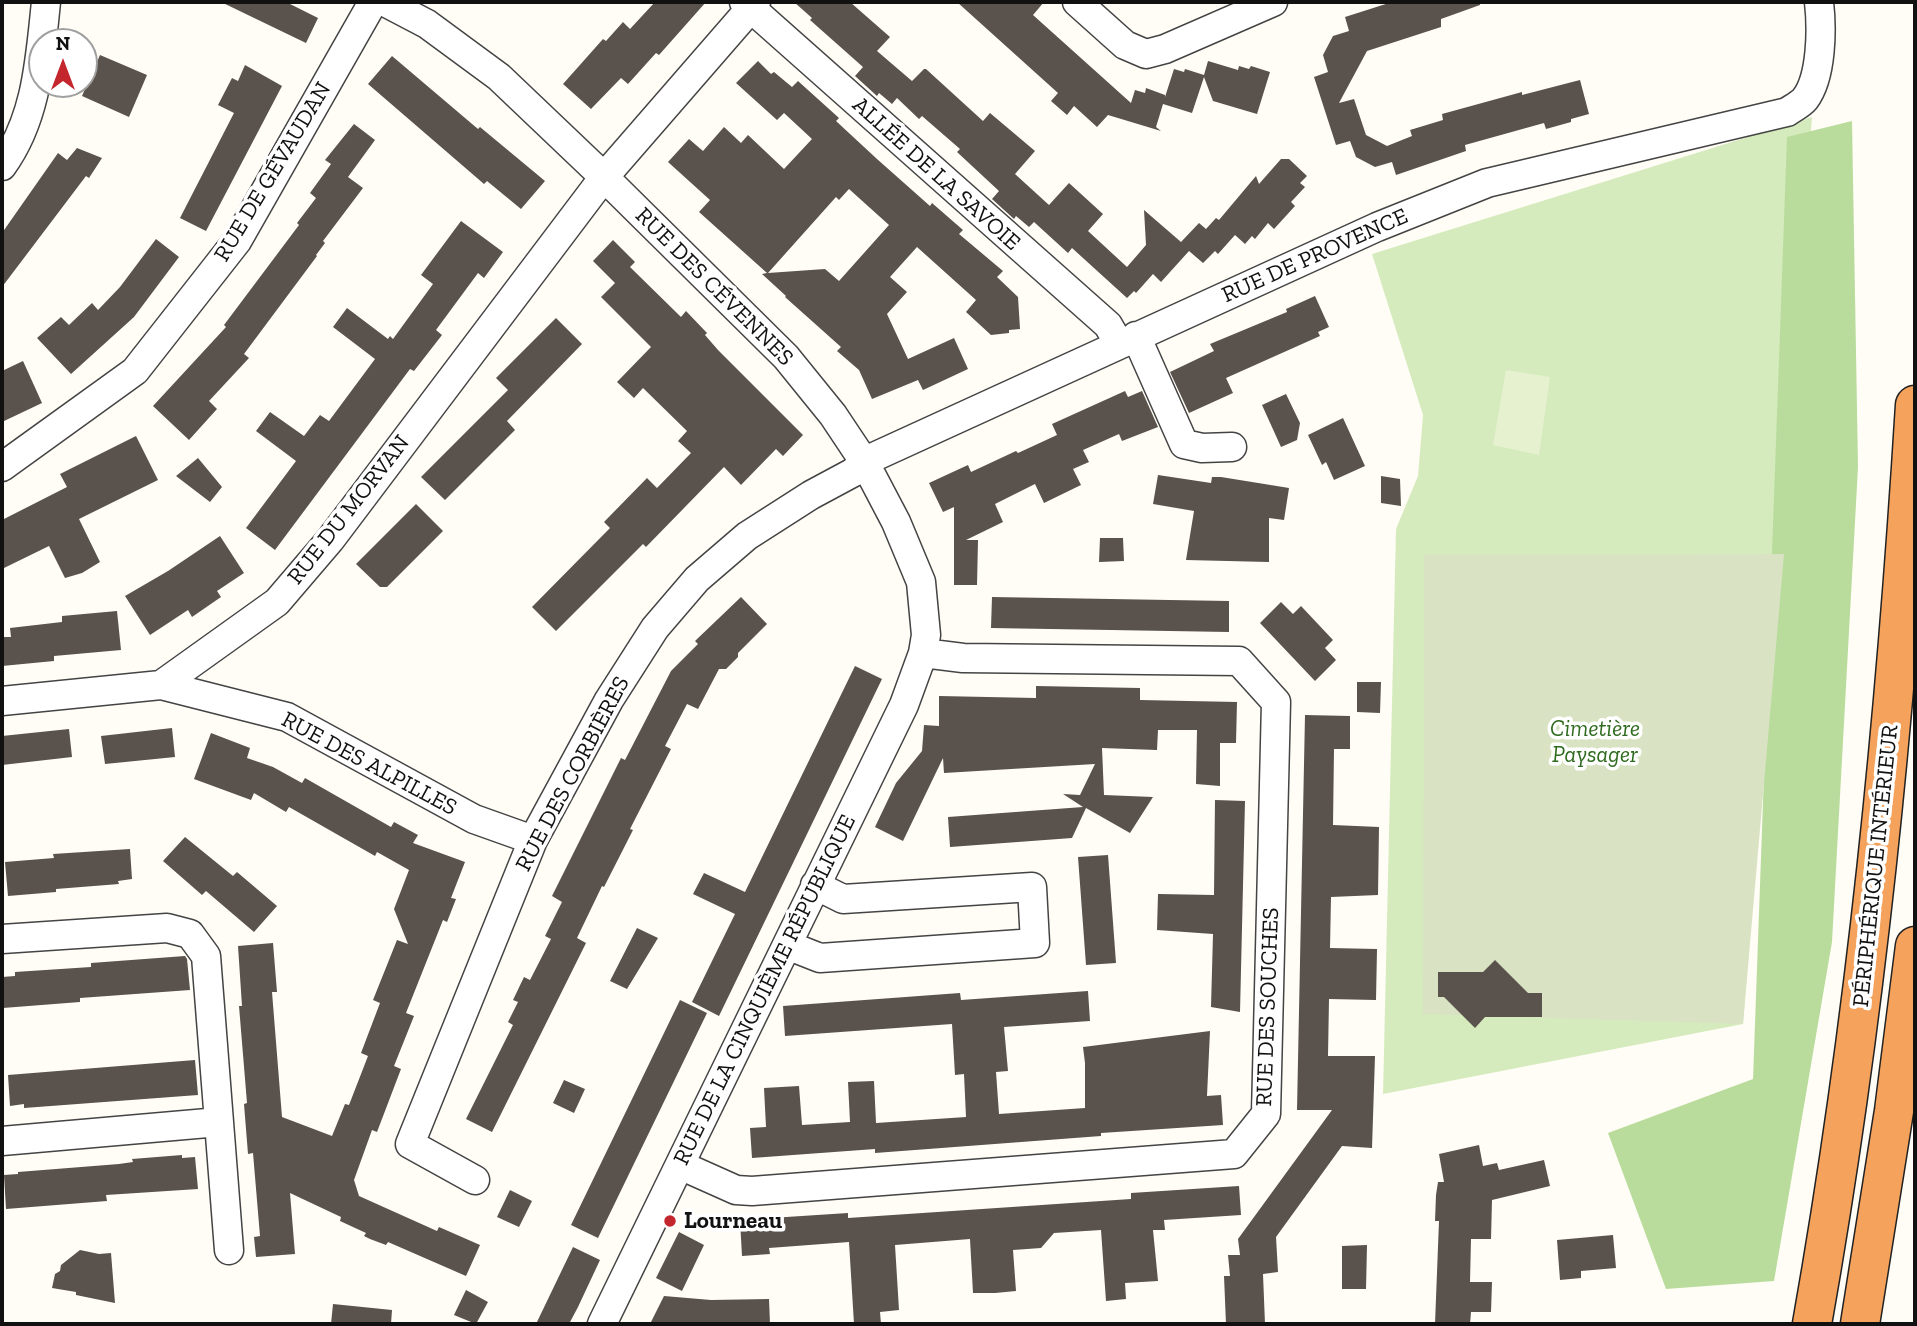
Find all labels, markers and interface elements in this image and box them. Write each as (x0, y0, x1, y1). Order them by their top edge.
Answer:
north arrow (28, 28, 98, 98)
text: N (56, 32, 70, 55)
street label: RUE DE GÉVAUDAN (209, 77, 337, 267)
street label: ALLÉE DE LA SAVOIE (846, 91, 1026, 257)
street label: RUE DES CÉVENNES (629, 202, 799, 372)
street label: RUE DE PROVENCE (1218, 203, 1412, 309)
street label: RUE DU MORVAN (282, 430, 416, 590)
street label: RUE DES CORBIÈRES (510, 672, 636, 876)
street label: RUE DES ALPILLES (277, 706, 461, 822)
park label: Cimetière Paysager (1550, 715, 1640, 769)
street label: PÉRIPHÉRIQUE INTÉRIEUR (1847, 724, 1905, 1008)
street label: RUE DE LA CINQUIÈME RÉPUBLIQUE (668, 810, 862, 1170)
street label: RUE DES SOUCHES (1251, 907, 1285, 1107)
place label: Lourneau (684, 1207, 782, 1235)
marker: Lourneau (662, 1213, 678, 1229)

